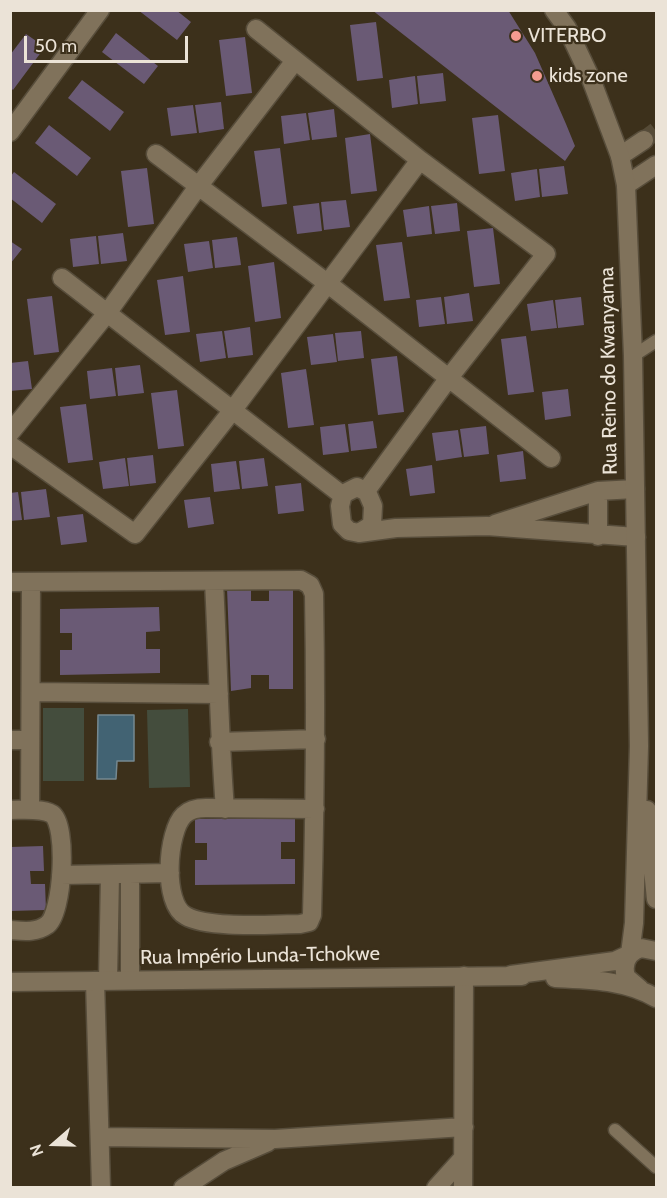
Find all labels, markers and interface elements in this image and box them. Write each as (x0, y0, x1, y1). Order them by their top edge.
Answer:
scale bar (27, 24, 190, 62)
place label: VITERBO (528, 24, 606, 48)
marker: VITERBO (509, 29, 523, 43)
text: 50 m (35, 35, 77, 57)
place label: kids zone (549, 64, 628, 88)
marker: kids zone (530, 69, 544, 83)
street label: Rua Reino do Kwanyama (595, 267, 623, 475)
street label: Rua Império Lunda-Tchokwe (140, 942, 380, 970)
north arrow (24, 1114, 84, 1174)
text: N (26, 1142, 47, 1159)

